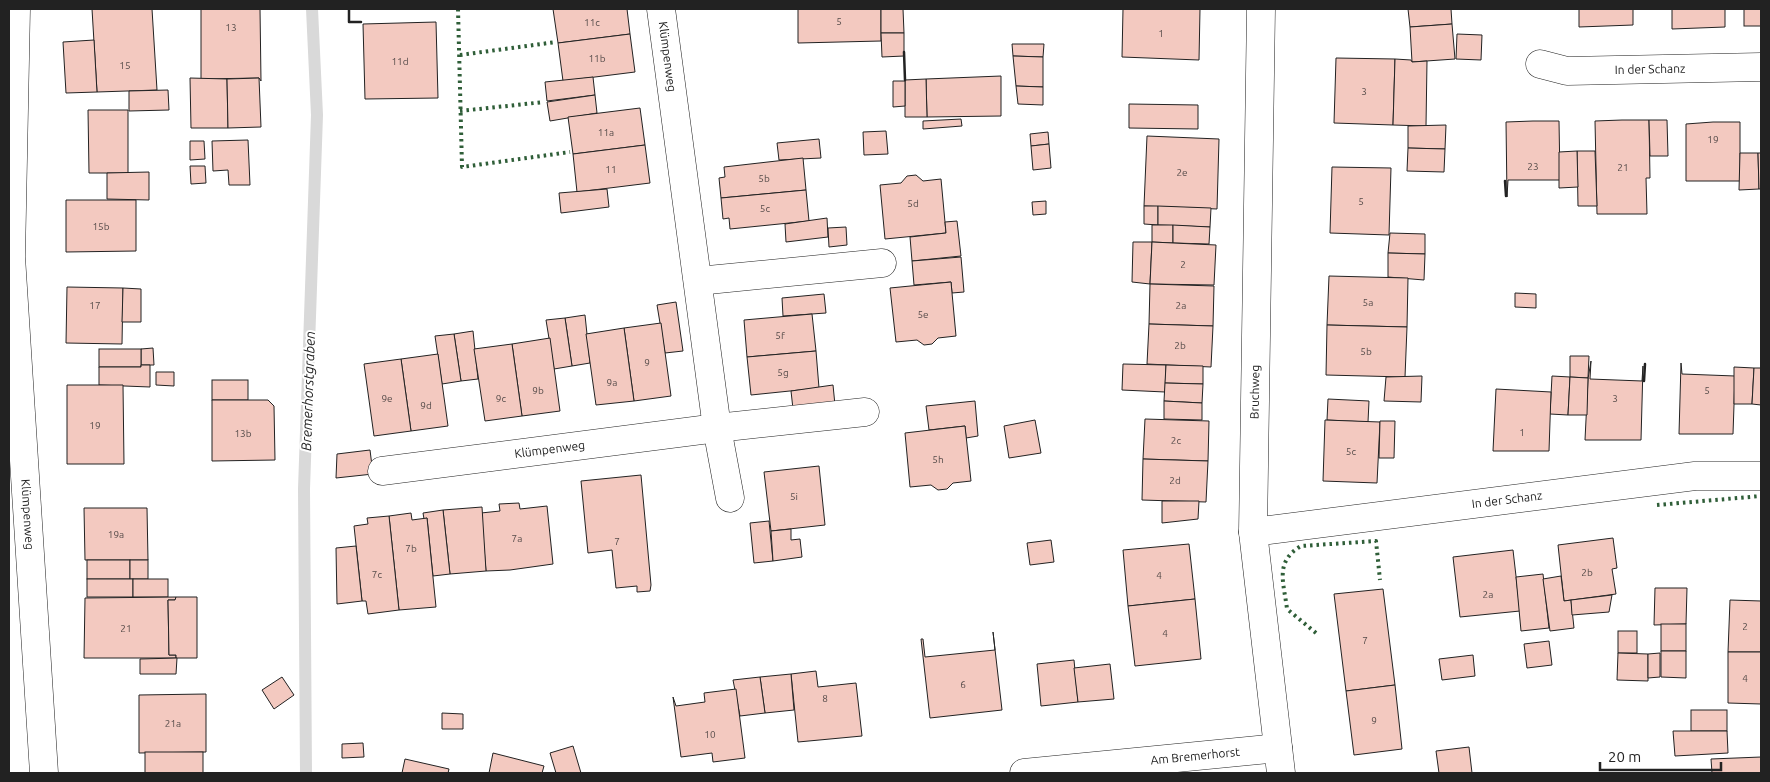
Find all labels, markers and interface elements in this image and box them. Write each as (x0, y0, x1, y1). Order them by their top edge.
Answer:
house number: 5 (836, 16, 842, 27)
house number: 11c (584, 17, 600, 28)
street label: Klümpenweg (657, 20, 679, 93)
house number: 13 (225, 22, 237, 33)
house number: 1 (1158, 28, 1164, 39)
house number: 11b (588, 53, 606, 64)
house number: 11d (391, 56, 409, 67)
house number: 15 (119, 60, 131, 71)
street label: In der Schanz (1614, 62, 1686, 76)
house number: 3 (1361, 86, 1367, 97)
house number: 11a (598, 127, 614, 138)
house number: 19 (1707, 134, 1719, 145)
house number: 23 (1527, 161, 1539, 172)
house number: 21 (1617, 162, 1629, 173)
house number: 11 (605, 164, 617, 175)
house number: 2e (1176, 167, 1188, 178)
house number: 5b (758, 173, 770, 184)
house number: 5 (1358, 196, 1364, 207)
house number: 5d (907, 198, 919, 209)
house number: 5c (760, 203, 770, 214)
house number: 15b (92, 221, 110, 232)
house number: 2 (1180, 259, 1186, 270)
house number: 5a (1363, 297, 1373, 308)
house number: 17 (89, 300, 101, 311)
house number: 2a (1176, 300, 1186, 311)
house number: 5e (917, 309, 929, 320)
house number: 5f (775, 330, 785, 341)
water label: Bremerhorstgraben (298, 331, 318, 451)
house number: 2b (1174, 340, 1186, 351)
house number: 5b (1360, 346, 1372, 357)
house number: 9 (644, 357, 650, 368)
street label: Bruchweg (1248, 365, 1261, 419)
house number: 5g (777, 367, 789, 378)
house number: 9a (607, 377, 617, 388)
house number: 9b (532, 385, 544, 396)
house number: 5 (1704, 385, 1710, 396)
house number: 9e (381, 393, 393, 404)
house number: 9c (496, 393, 506, 404)
house number: 3 (1612, 393, 1618, 404)
house number: 9d (420, 400, 432, 411)
house number: 19 (89, 420, 101, 431)
house number: 1 (1519, 427, 1525, 438)
house number: 13b (234, 428, 252, 439)
house number: 2c (1171, 435, 1181, 446)
street label: Klümpenweg (514, 438, 586, 460)
house number: 5c (1346, 446, 1356, 457)
house number: 5h (932, 454, 944, 465)
house number: 2d (1169, 475, 1181, 486)
street label: Klümpenweg (19, 479, 37, 550)
street label: In der Schanz (1471, 488, 1543, 510)
house number: 5i (790, 491, 798, 502)
house number: 19a (108, 529, 124, 540)
house number: 7a (512, 533, 522, 544)
house number: 7 (614, 536, 620, 547)
house number: 7b (405, 543, 417, 554)
house number: 2b (1581, 567, 1593, 578)
house number: 7c (372, 569, 382, 580)
house number: 4 (1156, 570, 1162, 581)
house number: 2a (1483, 589, 1493, 600)
house number: 2 (1742, 621, 1748, 632)
house number: 21 (120, 623, 132, 634)
house number: 4 (1162, 628, 1168, 639)
house number: 7 (1362, 635, 1368, 646)
house number: 4 (1742, 673, 1748, 684)
house number: 6 (960, 679, 966, 690)
house number: 8 (822, 693, 828, 704)
house number: 9 (1371, 715, 1377, 726)
house number: 21a (165, 718, 181, 729)
house number: 10 (704, 729, 716, 740)
scale bar (1600, 740, 1721, 772)
street label: Am Bremerhorst (1150, 745, 1241, 767)
text: 20 m (1608, 748, 1641, 765)

